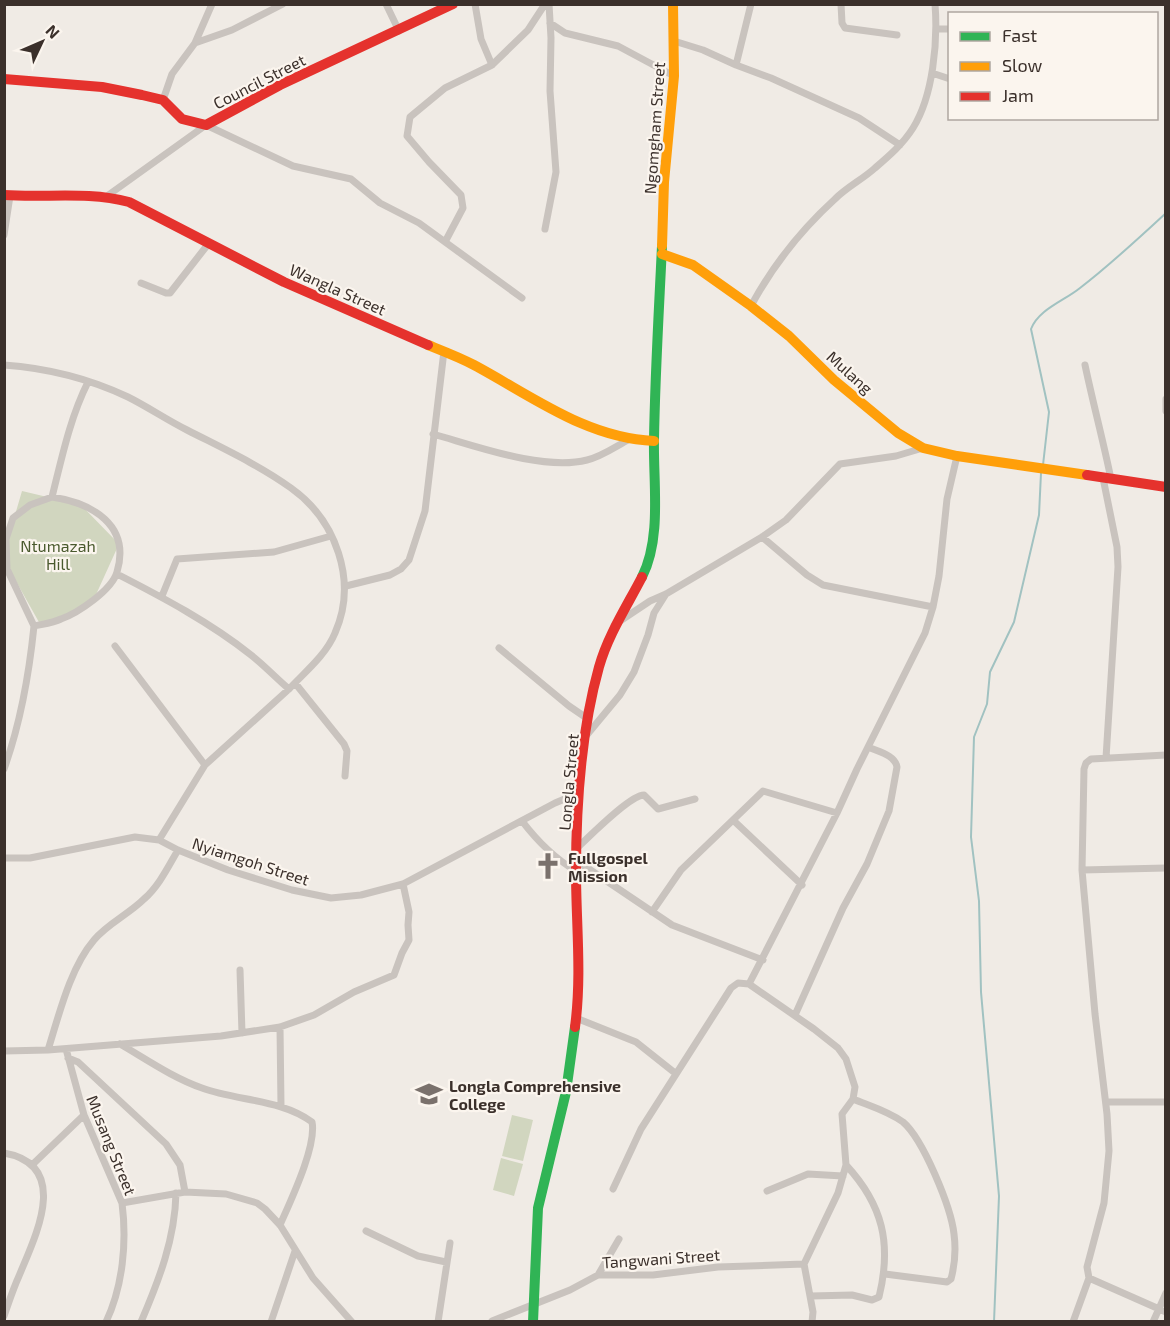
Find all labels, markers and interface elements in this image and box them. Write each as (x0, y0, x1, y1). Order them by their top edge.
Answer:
north arrow (12, 12, 72, 72)
legend (948, 12, 1158, 120)
text: N (42, 20, 64, 42)
text: Fast (1002, 24, 1037, 46)
street label: Council Street (210, 50, 308, 112)
text: Slow (1002, 54, 1043, 76)
street label: Ngomgham Street (640, 61, 668, 195)
text: Jam (1002, 84, 1034, 106)
street label: Wangla Street (287, 259, 389, 319)
street label: Mulang (823, 347, 877, 397)
park label: Ntumazah Hill (20, 536, 96, 573)
street label: Longla Street (554, 733, 582, 831)
street label: Nyiamgoh Street (190, 833, 312, 889)
place label: Fullgospel Mission (568, 848, 648, 885)
church icon: Fullgospel Mission (533, 851, 563, 881)
place label: Longla Comprehensive College (449, 1076, 621, 1113)
school or university icon: Longla Comprehensive College (414, 1079, 444, 1109)
street label: Musang Street (83, 1092, 141, 1198)
street label: Tangwani Street (601, 1244, 721, 1272)

